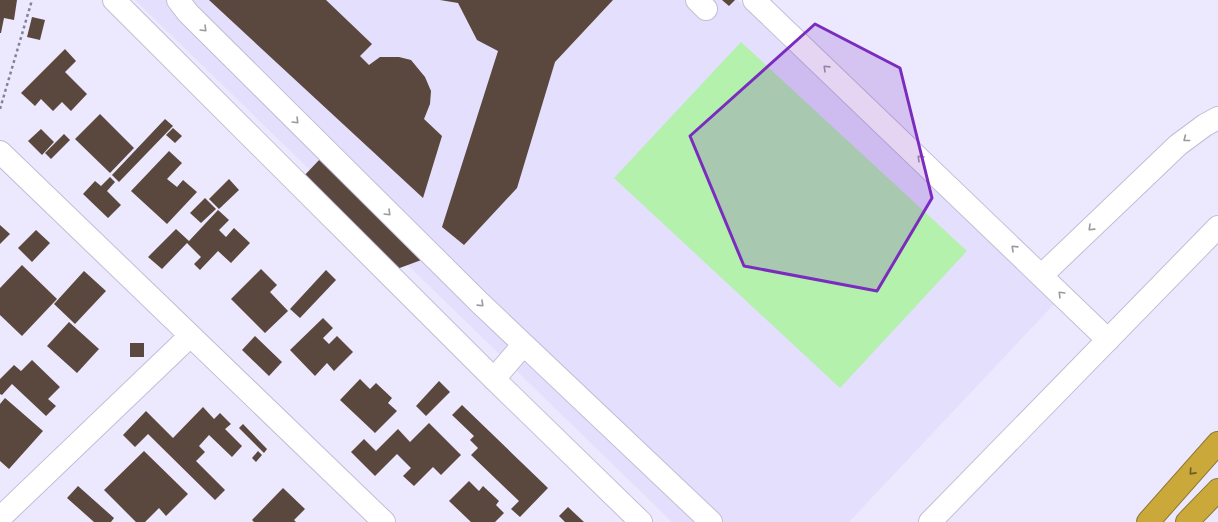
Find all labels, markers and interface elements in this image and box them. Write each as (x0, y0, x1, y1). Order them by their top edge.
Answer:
one-way arrow (199, 24, 207, 32)
one-way arrow (823, 66, 831, 73)
one-way arrow (291, 116, 299, 124)
one-way arrow (1183, 135, 1190, 142)
one-way arrow (917, 155, 925, 163)
one-way arrow (384, 208, 391, 216)
one-way arrow (1088, 223, 1096, 231)
one-way arrow (1011, 245, 1019, 253)
one-way arrow (1058, 291, 1066, 299)
one-way arrow (476, 299, 484, 307)
one-way arrow (1190, 467, 1197, 474)

